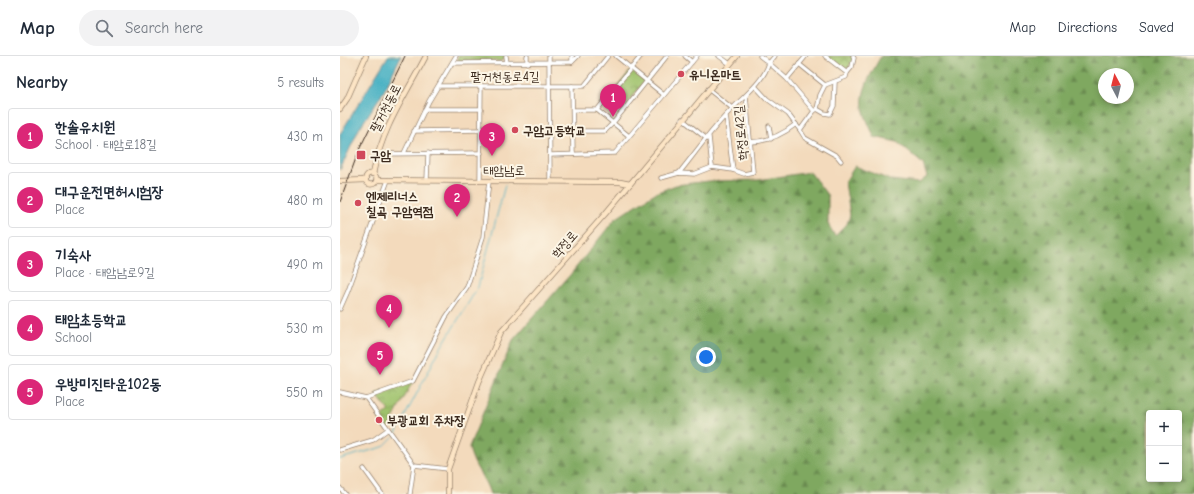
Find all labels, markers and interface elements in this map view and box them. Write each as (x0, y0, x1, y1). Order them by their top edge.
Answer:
search box (79, 10, 359, 46)
text: Map (20, 17, 55, 39)
icon: search (93, 17, 115, 39)
text: Search here (125, 19, 203, 37)
text: Map (1009, 19, 1036, 36)
text: Directions (1058, 19, 1117, 36)
text: Saved (1139, 19, 1174, 36)
place label: 유니온마트 (689, 67, 742, 82)
north arrow (1098, 68, 1134, 104)
street label: 팔거천동로4길 (470, 69, 540, 84)
marker: 유니온마트 (676, 69, 686, 79)
text: Nearby (16, 73, 67, 92)
text: 5 results (277, 75, 324, 90)
street label: 팔거천동로 (367, 82, 404, 135)
pin: 1 (600, 84, 626, 117)
street label: 학정로42길 (731, 105, 750, 161)
text: 한솔유치원 (55, 118, 115, 136)
pin: 3 (479, 123, 505, 156)
place label: 구암고등학교 (523, 123, 586, 138)
marker: 구암고등학교 (510, 125, 520, 135)
text: 1 (27, 129, 33, 144)
text: 430 m (287, 129, 323, 144)
text: School · 태암로18길 (55, 137, 157, 152)
place label: 구암 (370, 148, 391, 163)
marker: 구암 (355, 149, 367, 161)
street label: 태암남로 (483, 163, 525, 178)
text: 대구운전면허시험장 (55, 183, 164, 201)
pin: 2 (444, 184, 470, 217)
place label: 엔제리너스 칠곡 구암역점 (366, 189, 434, 219)
text: 2 (27, 193, 33, 208)
text: 480 m (287, 193, 323, 208)
marker: 엔제리너스 칠곡 구암역점 (353, 198, 363, 208)
text: Place (55, 202, 85, 217)
street label: 학정로 (548, 228, 580, 261)
text: 기숙사 (55, 246, 91, 264)
text: 3 (27, 257, 33, 272)
text: 490 m (287, 257, 323, 272)
text: Place · 태암남로9길 (55, 265, 155, 280)
pin: 4 (376, 295, 402, 328)
text: 태암초등학교 (55, 311, 127, 329)
text: 4 (27, 321, 33, 336)
text: 530 m (286, 321, 323, 336)
text: School (55, 330, 92, 345)
pin: 5 (367, 342, 393, 375)
your location (696, 347, 716, 367)
text: 우방미진타운102동 (55, 375, 161, 393)
text: 5 (27, 385, 33, 400)
text: 550 m (286, 385, 323, 400)
text: Place (55, 394, 85, 409)
map controls (1146, 410, 1182, 482)
button: + (1146, 410, 1182, 446)
place label: 부광교회 주차장 (387, 413, 465, 428)
marker: 부광교회 주차장 (374, 415, 384, 425)
button: − (1146, 446, 1182, 482)

